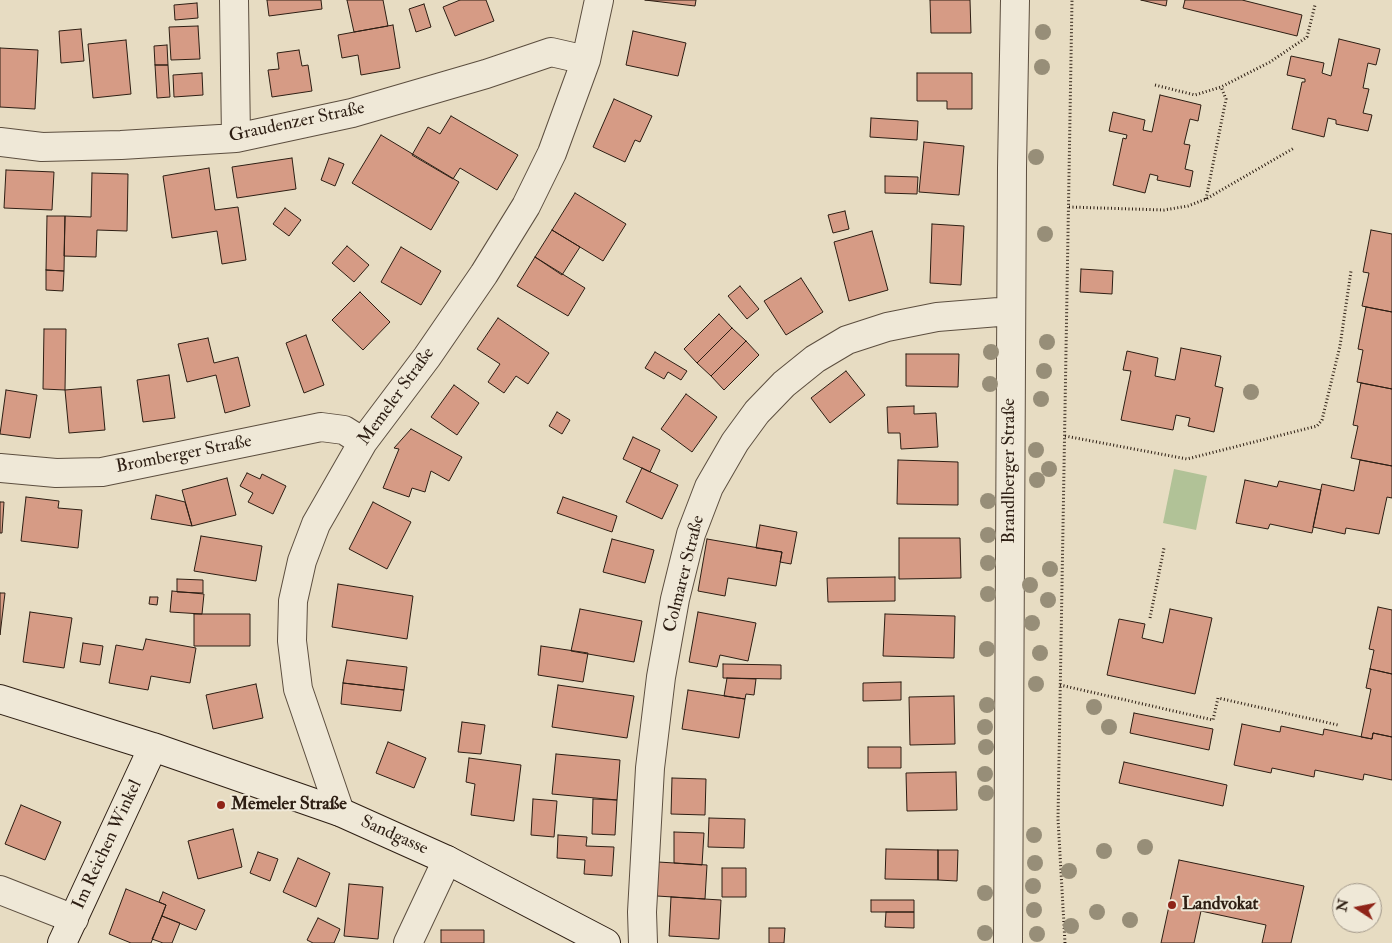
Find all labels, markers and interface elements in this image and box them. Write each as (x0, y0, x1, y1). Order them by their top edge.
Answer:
street label: Graudenzer Straße (227, 98, 367, 148)
street label: Memeler Straße (354, 344, 440, 450)
street label: Brandlberger Straße (999, 398, 1021, 544)
street label: Bromberger Straße (114, 431, 254, 479)
street label: Colmarer Straße (660, 513, 710, 635)
street label: Im Reichen Winkel (69, 777, 147, 913)
place label: Memeler Straße (231, 794, 347, 816)
marker: Memeler Straße (215, 799, 227, 811)
street label: Sandgasse (357, 812, 431, 860)
north arrow (1332, 883, 1382, 933)
place label: Landvokat (1182, 894, 1258, 916)
text: N (1333, 897, 1352, 913)
marker: Landvokat (1166, 899, 1178, 911)

